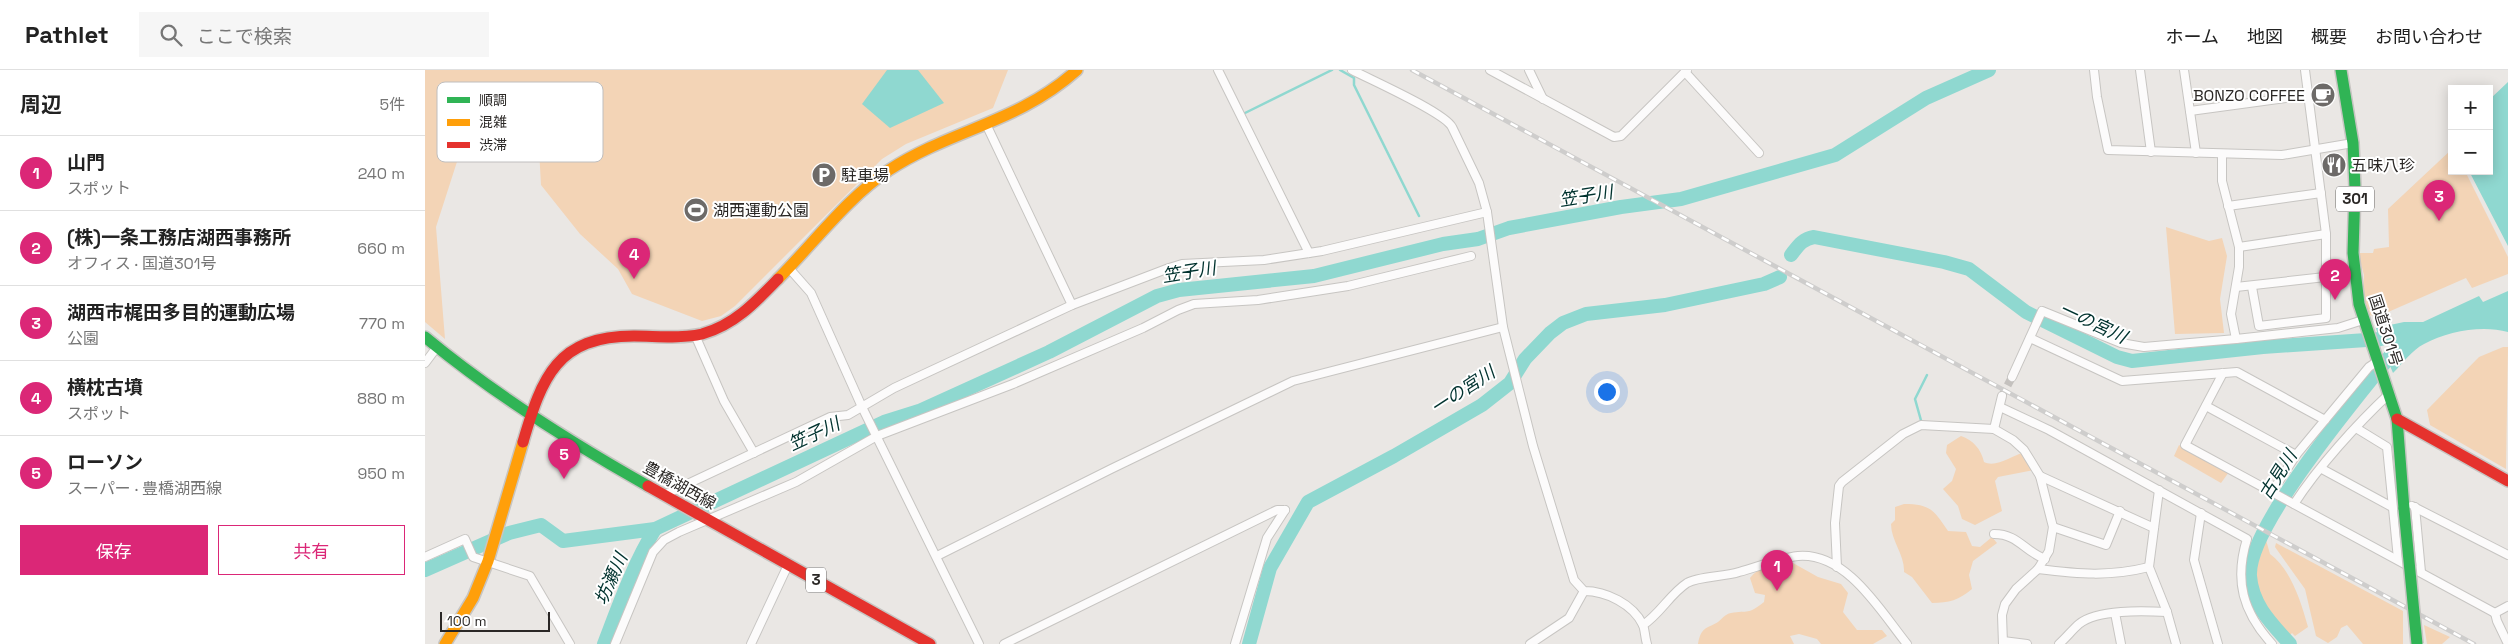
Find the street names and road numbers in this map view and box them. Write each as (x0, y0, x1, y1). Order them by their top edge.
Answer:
road number: 301 (2336, 186, 2374, 212)
street label: 国道301号 (2364, 291, 2407, 369)
street label: 豊橋湖西線 (640, 457, 720, 514)
road number: 3 (806, 568, 826, 592)

